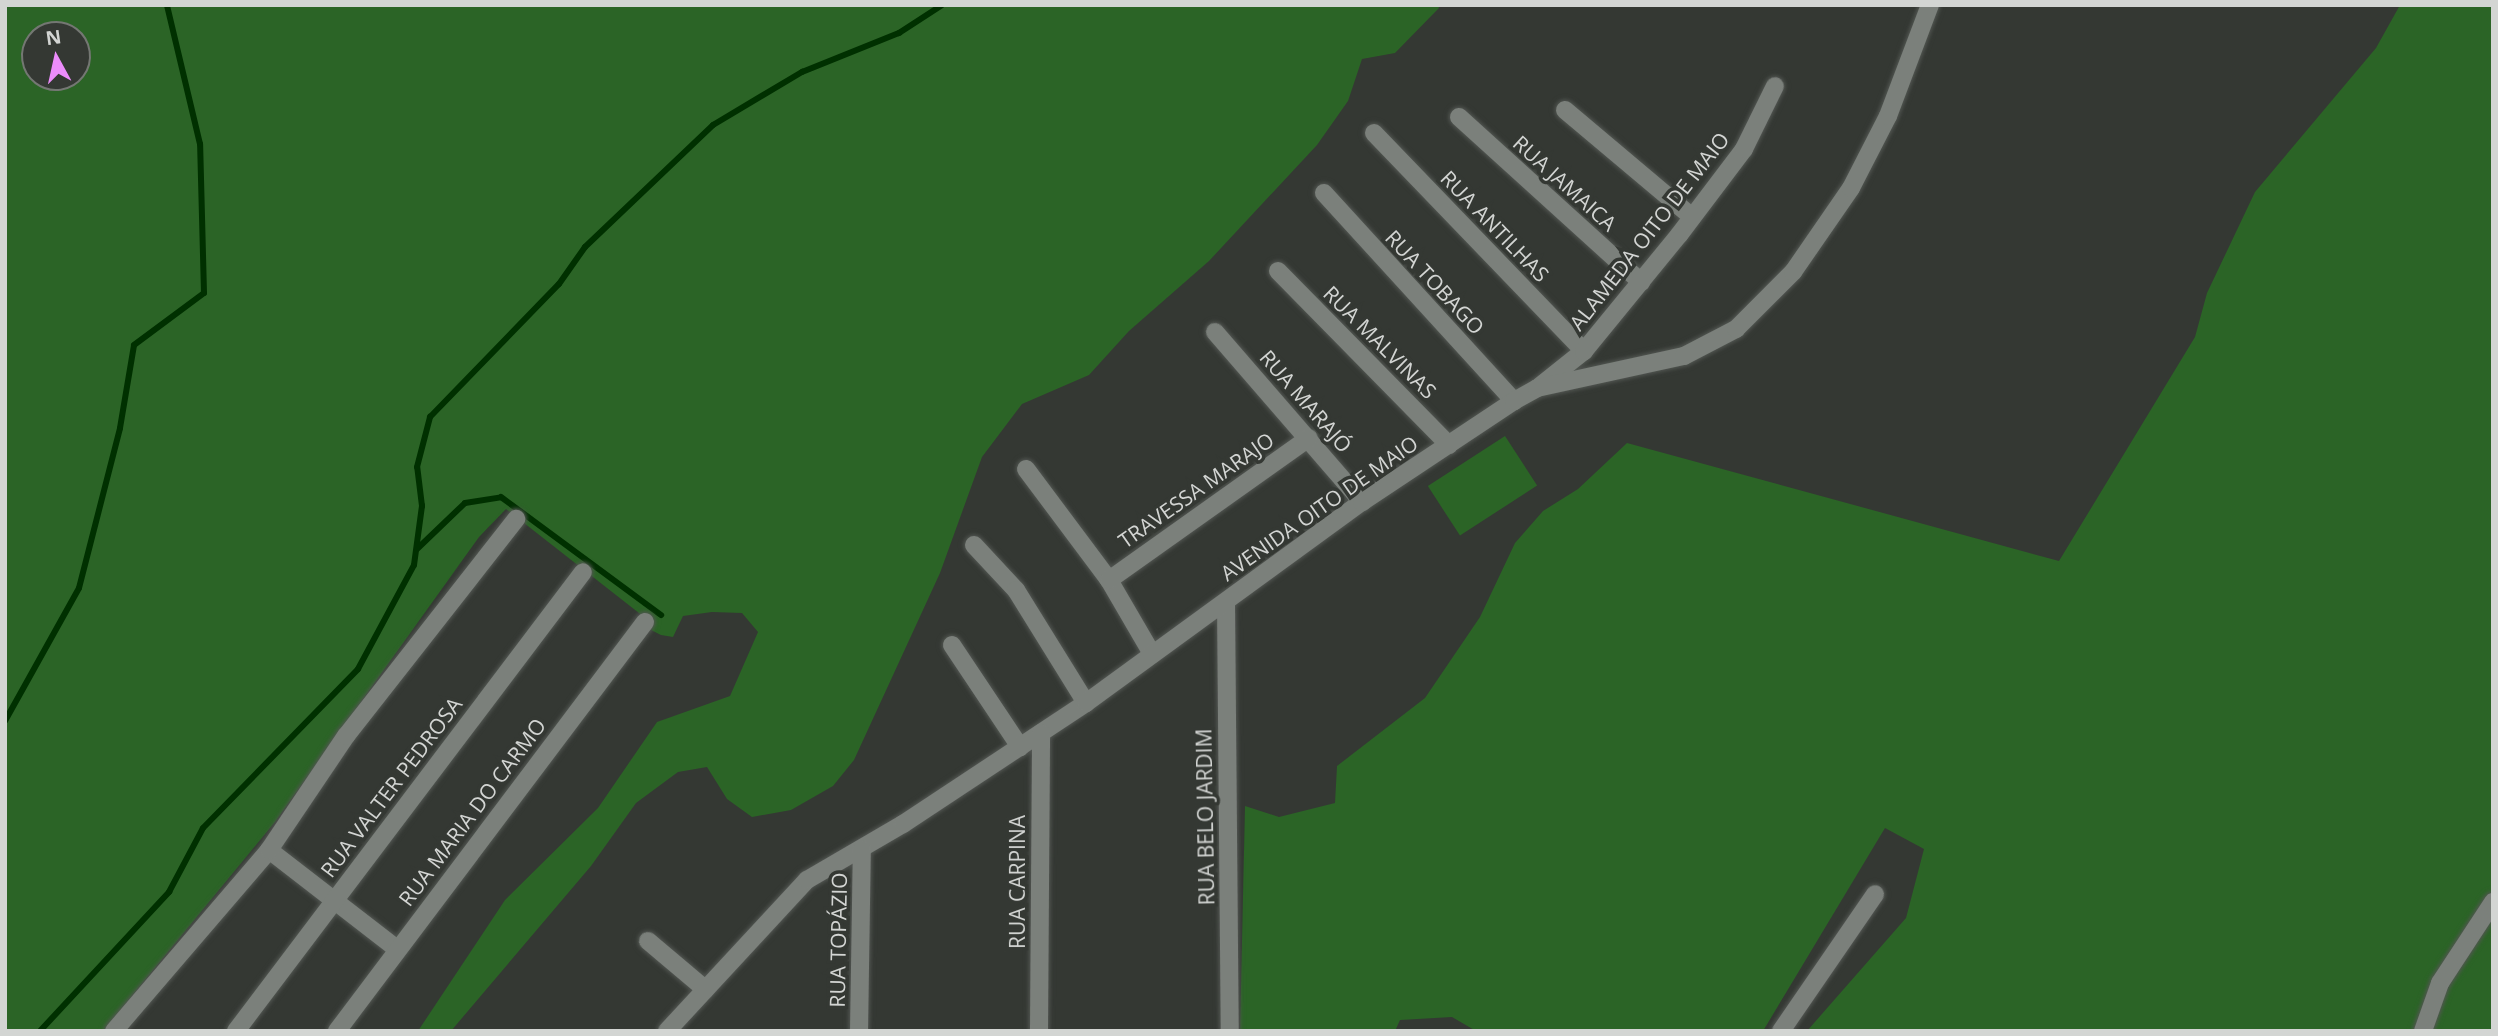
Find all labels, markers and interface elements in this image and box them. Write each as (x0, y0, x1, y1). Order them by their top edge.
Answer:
north arrow (21, 21, 91, 91)
text: N (44, 23, 63, 51)
street label: ALAMEDA OITO DE MAIO (1564, 127, 1734, 335)
street label: RUA JAMAICA (1508, 130, 1622, 236)
street label: RUA ANTILHAS (1436, 165, 1554, 287)
street label: RUA TOBAGO (1380, 225, 1490, 339)
street label: RUA MALVINAS (1318, 280, 1442, 404)
street label: RUA MARAJÓ (1255, 345, 1357, 457)
street label: TRAVESSA MARAJO (1113, 427, 1279, 553)
street label: AVENIDA OITO DE MAIO (1215, 430, 1423, 586)
street label: RUA VALTER PEDROSA (315, 692, 467, 882)
street label: RUA MARIA DO CARMO (393, 713, 551, 911)
street label: RUA BELO JARDIM (1191, 728, 1219, 906)
street label: RUA CARPINA (1004, 815, 1030, 949)
street label: RUA TOPÁZIO (824, 872, 852, 1008)

